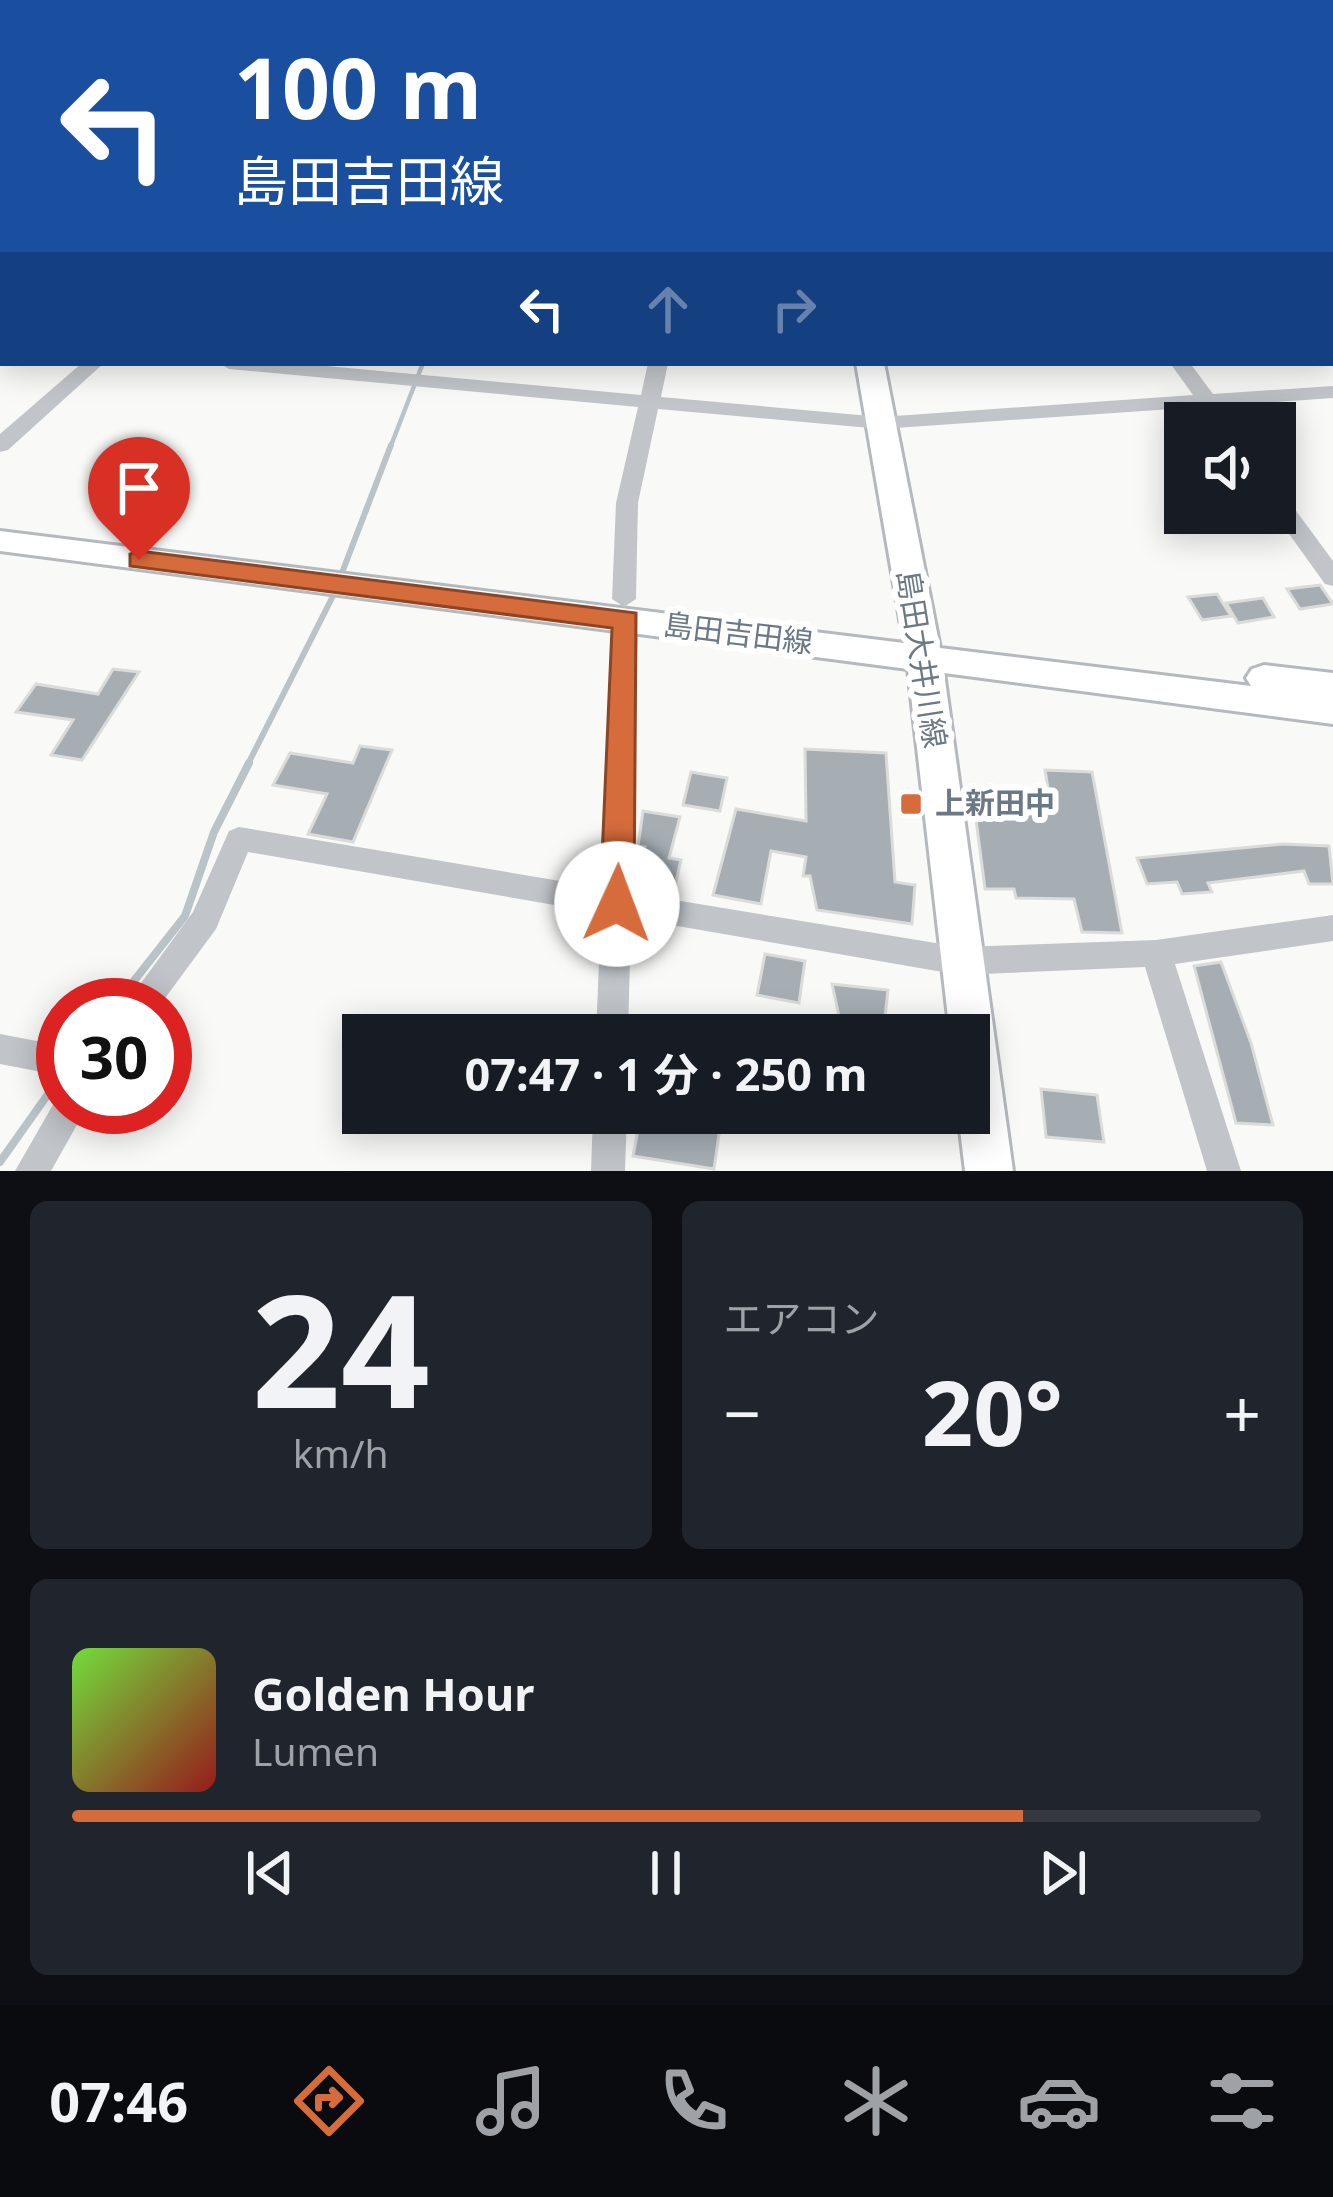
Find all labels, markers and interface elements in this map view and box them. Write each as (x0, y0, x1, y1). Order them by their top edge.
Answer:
text: 100 m (234, 29, 482, 144)
icon: left (36, 48, 192, 204)
text: 島田吉田線 (234, 143, 504, 217)
icon: left (509, 276, 575, 342)
icon: ahead (635, 276, 701, 342)
icon: right (761, 276, 827, 342)
map controls (1164, 402, 1296, 534)
button: sound (1164, 402, 1296, 534)
pin (88, 437, 190, 560)
icon: arrive (106, 455, 172, 521)
street label: 島田大井川線 (888, 567, 957, 751)
street label: 島田吉田線 (661, 603, 815, 662)
place label: 上新田中 (935, 782, 1055, 823)
marker: 上新田中 (898, 791, 924, 817)
position arrow (554, 841, 680, 967)
speed limit sign: 30 (36, 978, 192, 1134)
text: 07:47 · 1 分 · 250 m (465, 1043, 867, 1104)
text: 24 (252, 1241, 430, 1454)
text: エアコン (724, 1291, 880, 1344)
text: 20° (922, 1350, 1063, 1472)
text: − (724, 1367, 761, 1457)
text: + (1223, 1367, 1261, 1457)
text: km/h (293, 1426, 389, 1479)
text: Golden Hour (252, 1663, 534, 1724)
text: Lumen (252, 1724, 379, 1777)
icon: previous (237, 1840, 303, 1906)
icon: pause (633, 1840, 699, 1906)
icon: next (1030, 1840, 1096, 1906)
icon: directions (287, 2059, 371, 2143)
icon: music (469, 2059, 553, 2143)
icon: phone (652, 2059, 736, 2143)
icon: climate (834, 2059, 918, 2143)
icon: car (1017, 2059, 1101, 2143)
icon: filters (1200, 2059, 1284, 2143)
text: 07:46 (49, 2064, 188, 2138)

